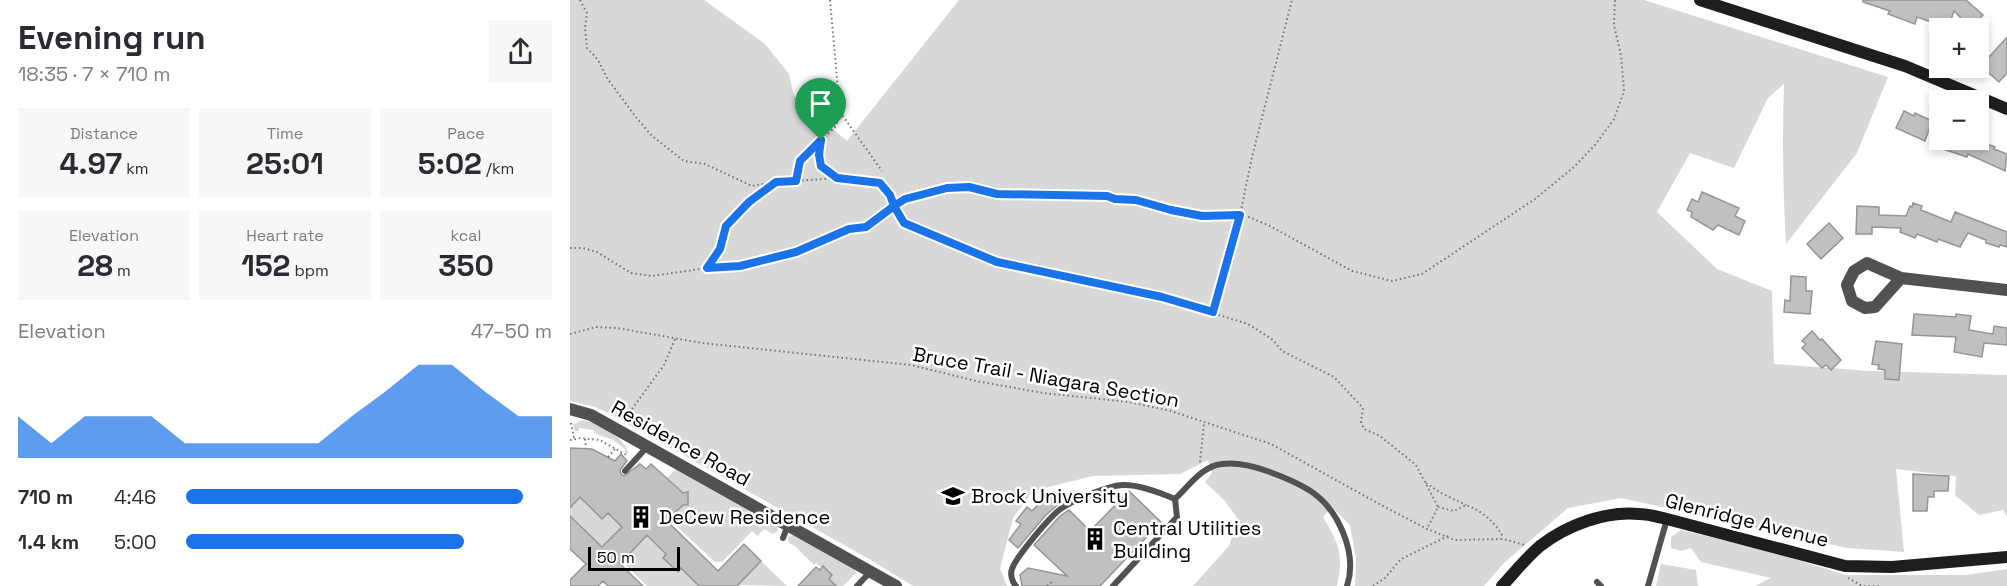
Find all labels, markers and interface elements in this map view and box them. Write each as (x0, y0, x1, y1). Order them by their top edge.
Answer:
text: Evening run (18, 17, 206, 59)
map controls (1929, 18, 1989, 150)
button: + (1929, 18, 1989, 78)
button: share (489, 20, 552, 83)
text: 18:35 · 7 × 710 m (18, 61, 171, 87)
pin (795, 78, 846, 140)
icon: arrive (804, 87, 837, 120)
button: − (1929, 90, 1989, 150)
text: Distance (70, 123, 138, 144)
text: Time (267, 123, 303, 144)
text: Pace (447, 123, 485, 144)
text: 4.97 (59, 144, 122, 183)
text: 25:01 (246, 144, 324, 183)
text: 5:02 (418, 144, 482, 183)
text: km (122, 158, 149, 179)
text: /km (482, 158, 514, 179)
text: Elevation (69, 225, 139, 246)
text: Heart rate (246, 225, 324, 246)
text: kcal (451, 225, 481, 246)
text: 28 (77, 246, 113, 285)
text: 152 (241, 246, 290, 285)
text: 350 (438, 246, 494, 285)
text: m (113, 260, 131, 281)
text: bpm (290, 260, 329, 281)
text: Elevation (18, 318, 106, 344)
text: 47–50 m (471, 318, 552, 344)
street label: Bruce Trail - Niagara Section (911, 341, 1181, 413)
street label: Residence Road (607, 394, 755, 492)
school or university icon: Brock University (940, 483, 966, 509)
place label: Brock University (971, 483, 1129, 509)
text: 710 m (18, 484, 73, 510)
text: 4:46 (114, 484, 156, 510)
street label: Glenridge Avenue (1662, 487, 1832, 553)
building icon: DeCew Residence (628, 504, 654, 530)
place label: DeCew Residence (659, 504, 830, 530)
place label: Central Utilities Building (1113, 515, 1261, 564)
building icon: Central Utilities Building (1082, 526, 1108, 552)
text: 1.4 km (18, 529, 79, 555)
text: 5:00 (114, 529, 157, 555)
scale bar (588, 544, 680, 572)
text: 50 m (597, 547, 635, 568)

